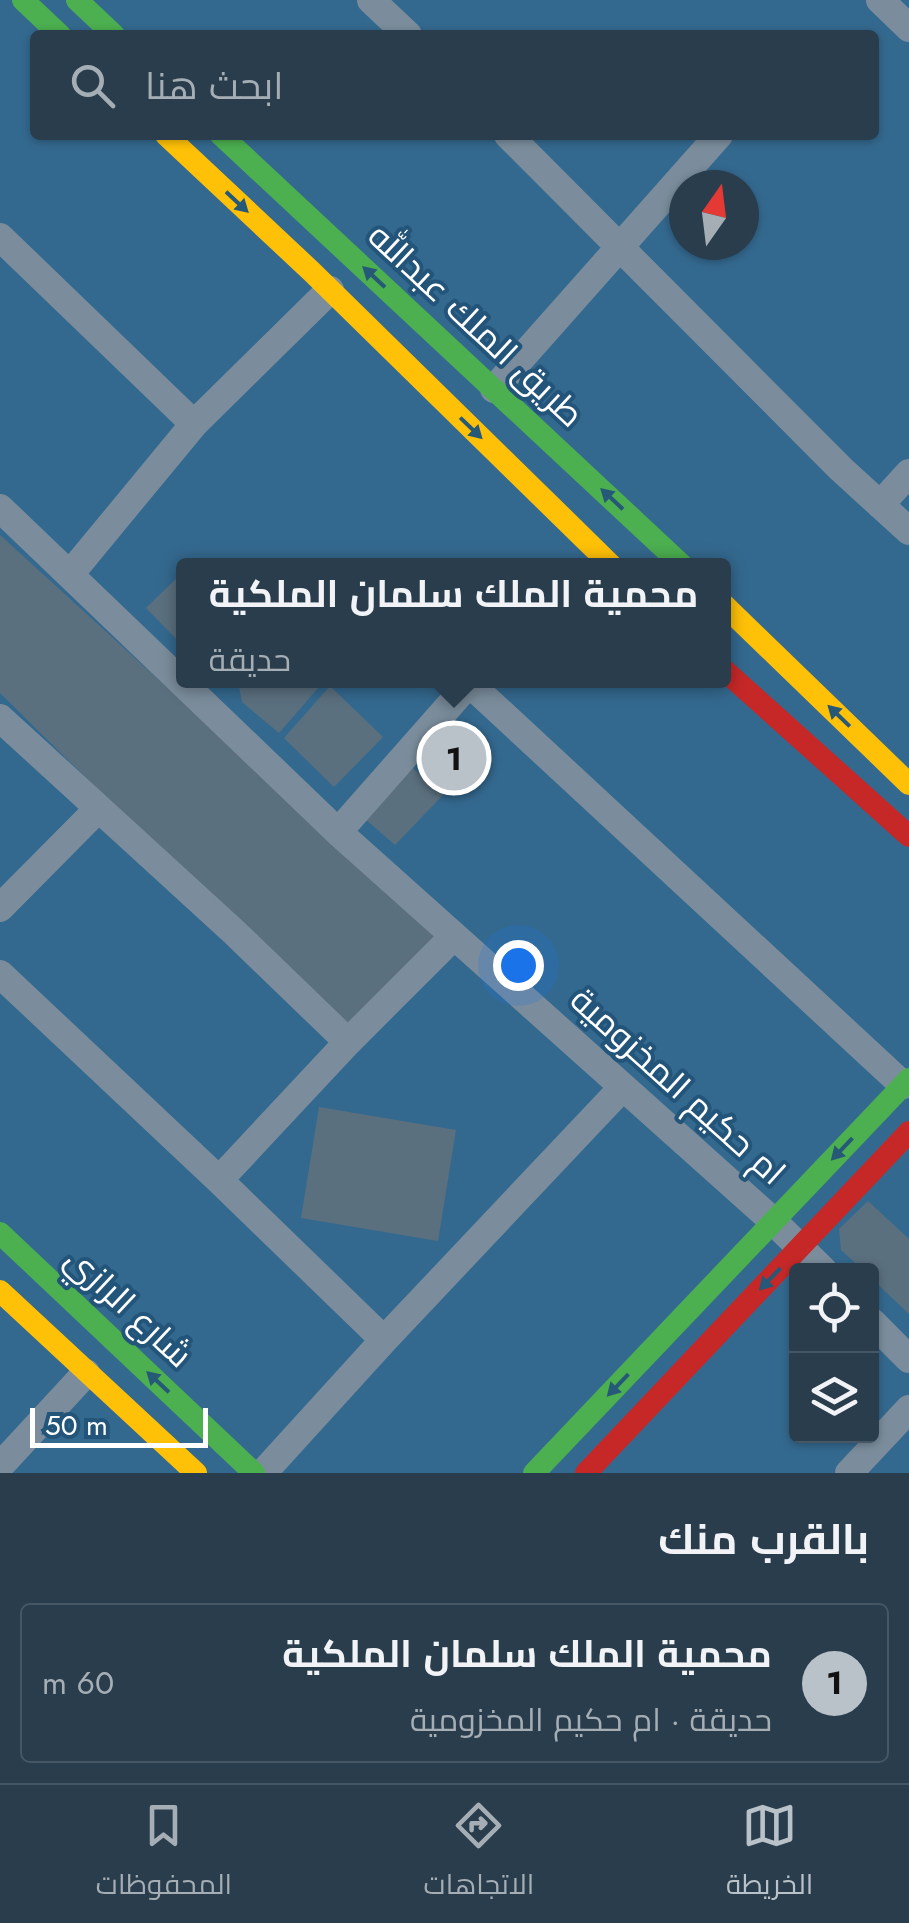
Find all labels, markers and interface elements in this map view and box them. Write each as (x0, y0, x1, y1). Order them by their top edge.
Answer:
search box (30, 30, 879, 140)
icon: search (65, 58, 120, 113)
text: ابحث هنا (145, 58, 283, 113)
north arrow (669, 170, 759, 260)
one-way arrow (225, 190, 249, 213)
street label: طريق الملك عبدالله (357, 212, 595, 438)
one-way arrow (362, 267, 387, 289)
one-way arrow (458, 415, 482, 439)
one-way arrow (600, 488, 624, 511)
popup (176, 558, 731, 688)
text: محمية الملك سلمان الملكية (209, 566, 698, 621)
text: حديقة (209, 637, 291, 683)
one-way arrow (827, 705, 851, 728)
pin: 1 (422, 720, 486, 796)
your location (493, 940, 544, 991)
street label: ام حكيم المخزومية (559, 976, 797, 1196)
one-way arrow (831, 1137, 854, 1161)
street label: شارع الرازي (53, 1235, 204, 1381)
map controls (789, 1263, 879, 1443)
button: locate (789, 1263, 879, 1353)
one-way arrow (759, 1267, 782, 1291)
button: layers (789, 1353, 879, 1443)
one-way arrow (146, 1371, 170, 1394)
one-way arrow (607, 1373, 630, 1397)
scale bar (30, 1403, 208, 1448)
text: 50 m (45, 1405, 108, 1446)
text: بالقرب منك (658, 1509, 869, 1570)
text: محمية الملك سلمان الملكية (282, 1626, 772, 1681)
text: 60 m (42, 1660, 114, 1706)
text: 1 (826, 1660, 843, 1706)
text: حديقة · ام حكيم المخزومية (410, 1697, 772, 1743)
tab: المحفوظات (96, 1798, 232, 1910)
tab: الاتجاهات (424, 1798, 534, 1910)
tab: الخريطة (726, 1798, 813, 1910)

